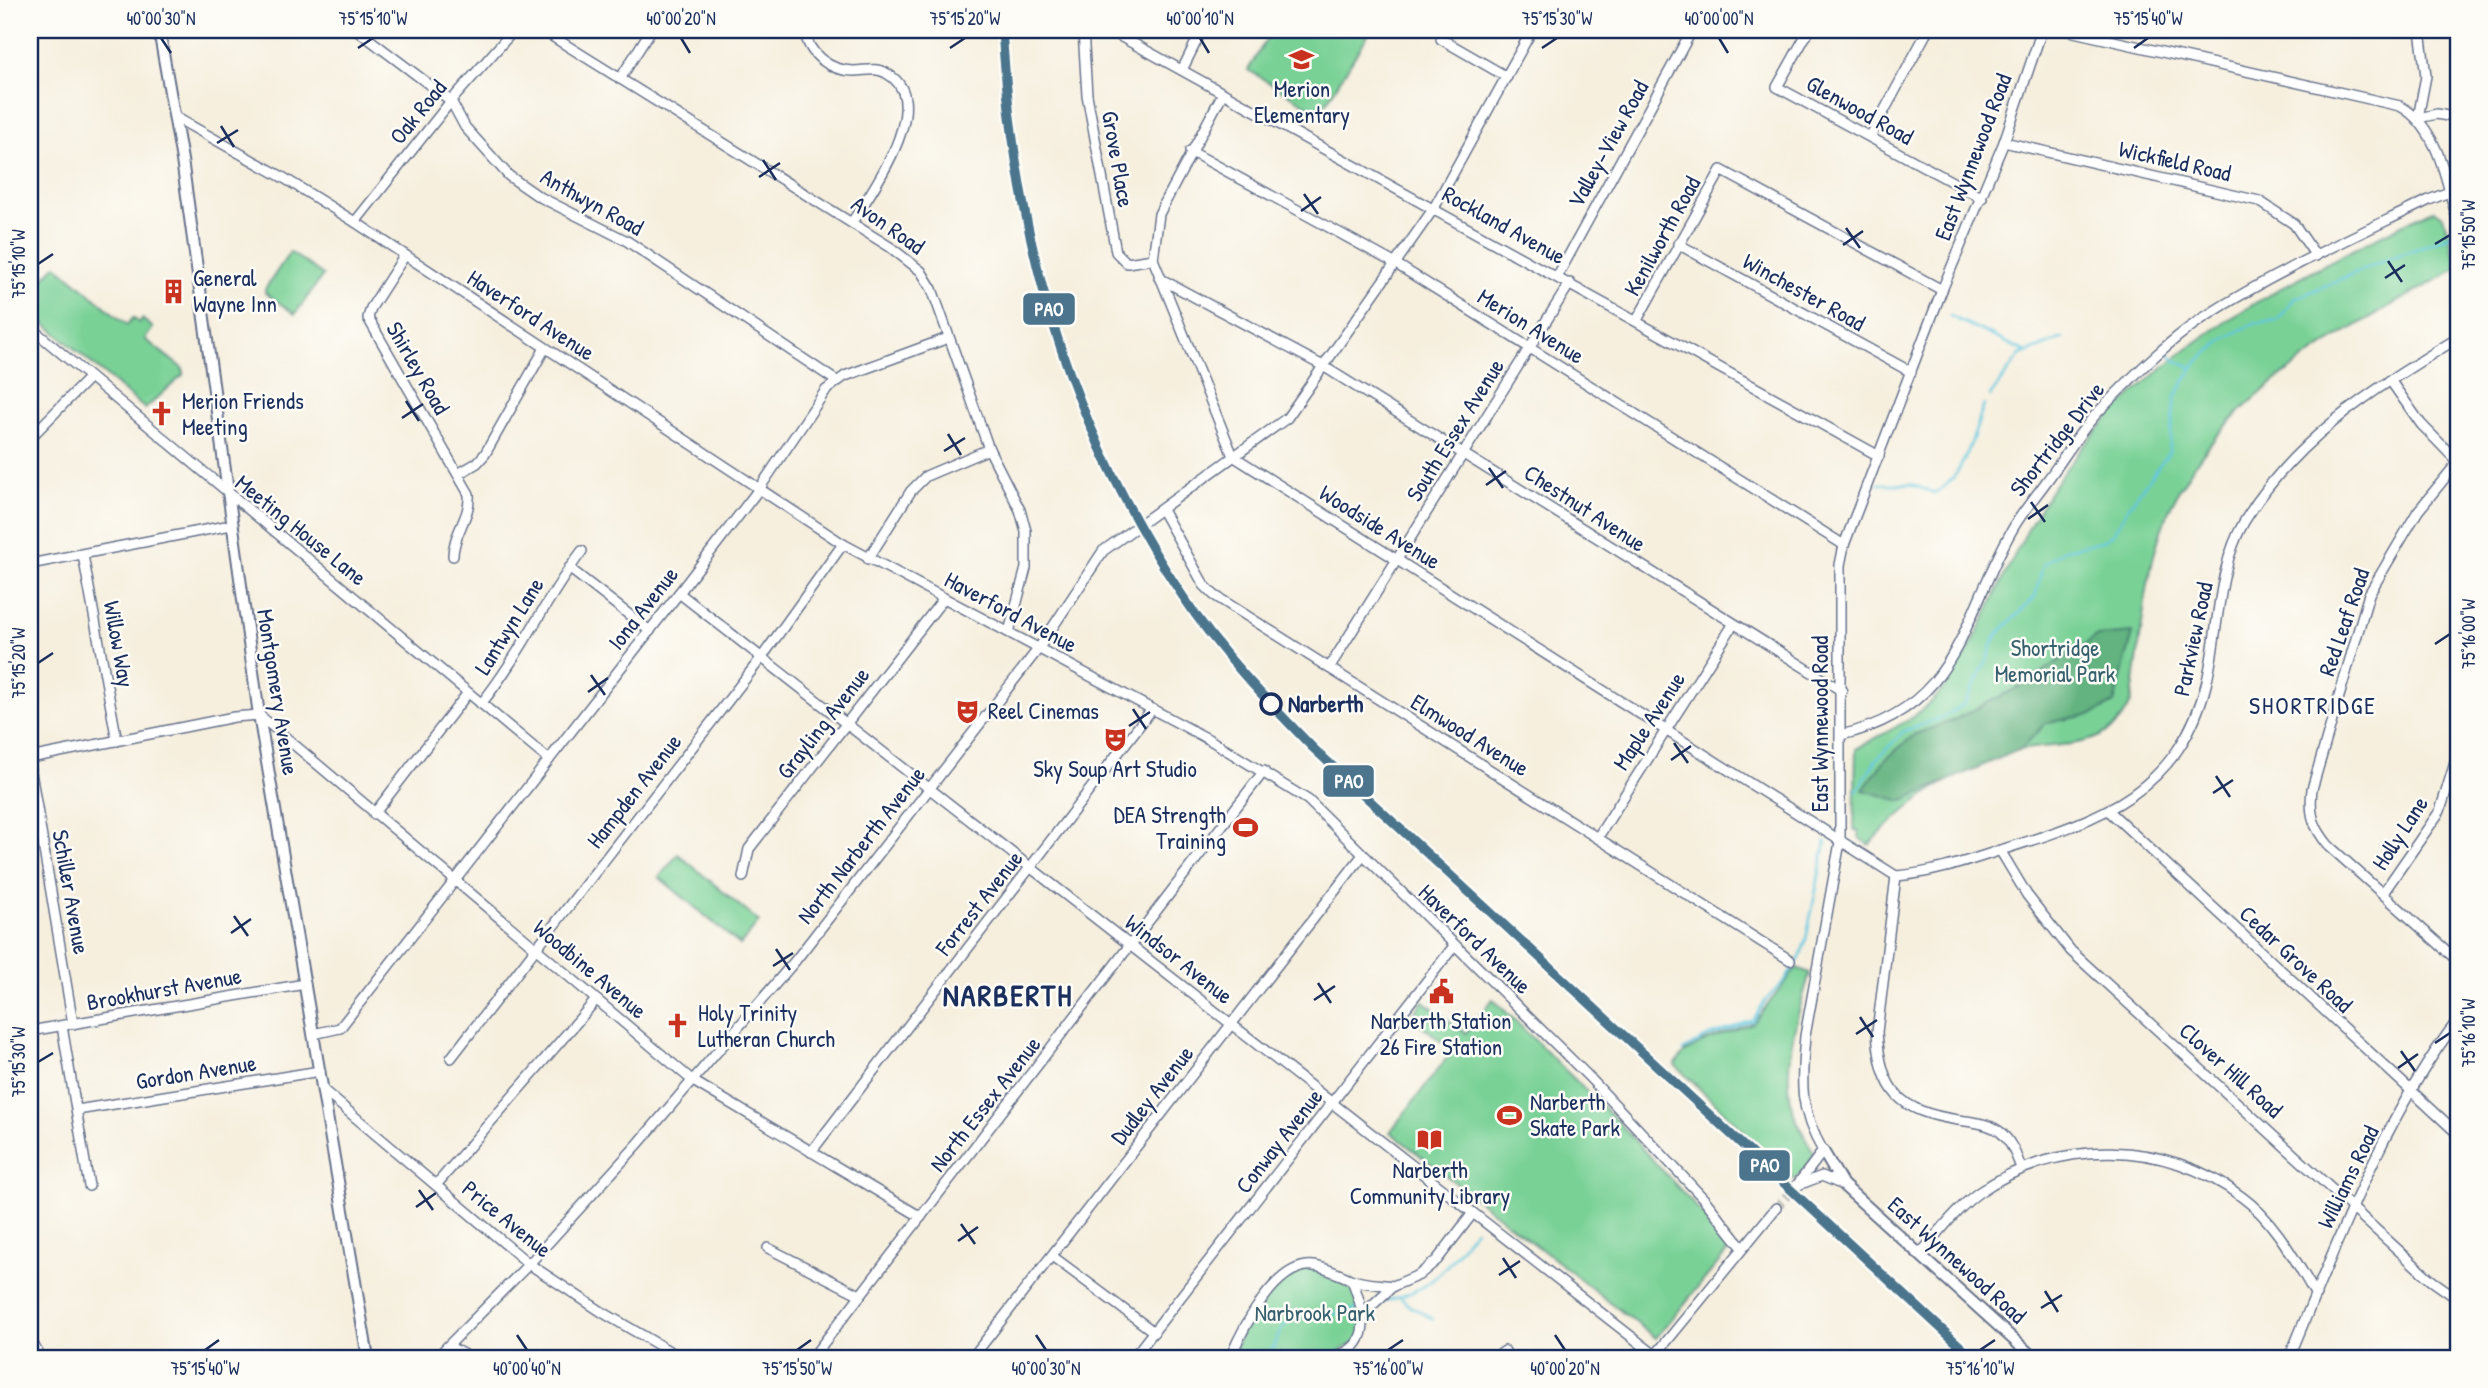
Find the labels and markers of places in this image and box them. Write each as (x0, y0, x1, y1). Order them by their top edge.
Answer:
school or university icon: Merion Elementary (1288, 45, 1316, 73)
place label: Merion Elementary (1254, 73, 1350, 130)
place label: General Wayne Inn (193, 262, 277, 319)
building icon: General Wayne Inn (159, 277, 187, 305)
place label: Merion Friends Meeting (182, 385, 304, 442)
church icon: Merion Friends Meeting (148, 400, 176, 428)
place label: Narberth (1288, 688, 1364, 719)
marker: Narberth (1260, 693, 1282, 715)
place label: Reel Cinemas (988, 695, 1099, 726)
theatre icon: Reel Cinemas (954, 697, 982, 725)
theatre icon: Sky Soup Art Studio (1101, 725, 1129, 753)
place label: Sky Soup Art Studio (1033, 753, 1197, 784)
place label: DEA Strength Training (1114, 799, 1226, 856)
sports icon: DEA Strength Training (1232, 814, 1260, 842)
public building icon: Narberth Station 26 Fire Station (1427, 977, 1455, 1005)
place label: Holy Trinity Lutheran Church (698, 997, 835, 1054)
place label: Narberth Station 26 Fire Station (1371, 1005, 1511, 1062)
church icon: Holy Trinity Lutheran Church (664, 1012, 692, 1040)
place label: Narberth Skate Park (1530, 1086, 1620, 1143)
sports icon: Narberth Skate Park (1496, 1101, 1524, 1129)
library icon: Narberth Community Library (1416, 1126, 1444, 1154)
place label: Narberth Community Library (1350, 1154, 1510, 1211)

